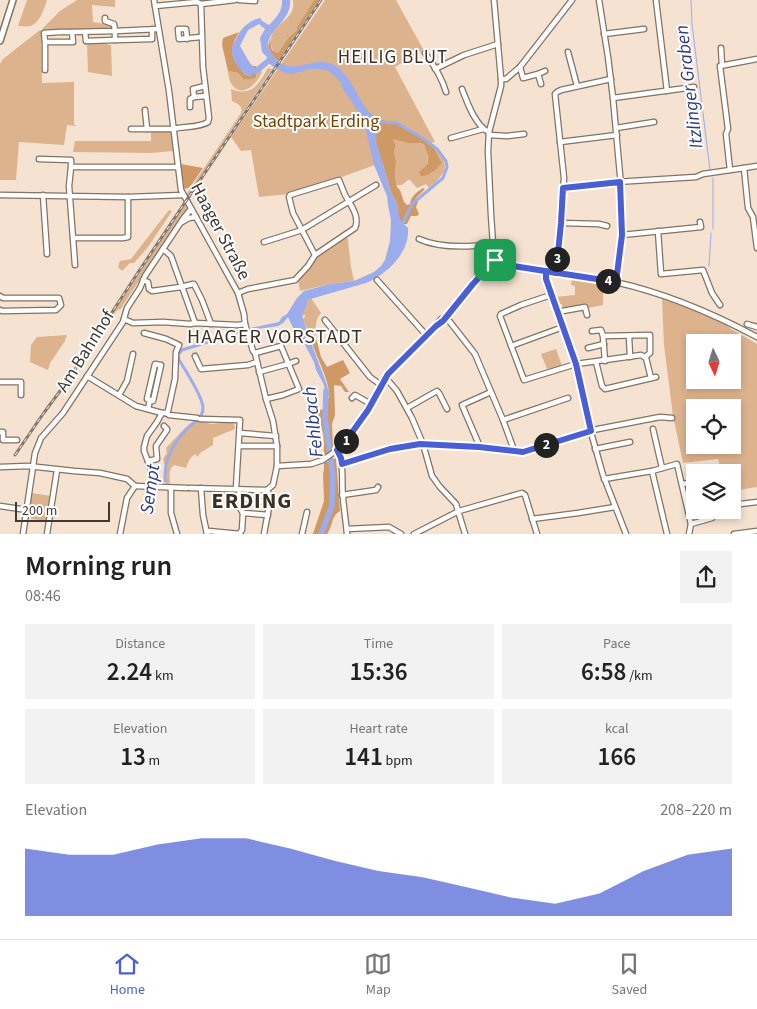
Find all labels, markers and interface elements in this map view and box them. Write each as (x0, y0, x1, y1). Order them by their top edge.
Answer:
water label: Itzlinger Graben (669, 23, 710, 150)
district label: HEILIG BLUT (338, 44, 448, 71)
park label: Stadtpark Erding (253, 109, 379, 134)
street label: Haager Straße (184, 178, 257, 284)
pin (474, 239, 516, 281)
icon: arrive (481, 246, 509, 274)
pin: 3 (544, 246, 570, 272)
text: 3 (554, 249, 561, 269)
pin: 4 (596, 268, 620, 294)
text: 4 (605, 271, 612, 291)
street label: Am Bahnhof (50, 305, 121, 397)
district label: HAAGER VORSTADT (187, 323, 363, 351)
north arrow (686, 334, 741, 389)
map controls (686, 334, 741, 519)
water label: Fehlbach (296, 385, 331, 459)
button: locate (686, 399, 741, 454)
pin: 1 (334, 428, 358, 454)
text: 1 (343, 431, 350, 451)
pin: 2 (534, 432, 558, 458)
text: 2 (543, 435, 550, 455)
water label: Sempt (134, 462, 167, 516)
button: layers (686, 464, 741, 519)
district label: ERDING (212, 485, 292, 517)
scale bar (15, 499, 110, 522)
text: 200 m (22, 501, 57, 521)
text: Morning run (25, 546, 172, 586)
button: share (680, 551, 732, 603)
text: 08:46 (25, 585, 61, 607)
text: Distance (115, 634, 165, 654)
text: Time (364, 634, 393, 654)
text: Pace (603, 634, 631, 654)
text: 2.24 (107, 654, 152, 690)
text: 15:36 (349, 654, 408, 690)
text: 6:58 (581, 654, 626, 690)
text: km (152, 666, 174, 686)
text: /km (626, 666, 653, 686)
text: Elevation (113, 719, 167, 739)
text: Heart rate (349, 719, 408, 739)
text: kcal (605, 719, 629, 739)
text: 13 (120, 739, 146, 775)
text: 141 (344, 739, 383, 775)
text: 166 (598, 739, 636, 775)
text: m (146, 751, 160, 771)
text: bpm (383, 751, 413, 771)
text: Elevation (25, 799, 87, 821)
text: 208–220 m (660, 799, 732, 821)
tab: Home (110, 950, 145, 1000)
tab: Map (364, 950, 392, 1000)
tab: Saved (612, 950, 647, 1000)

